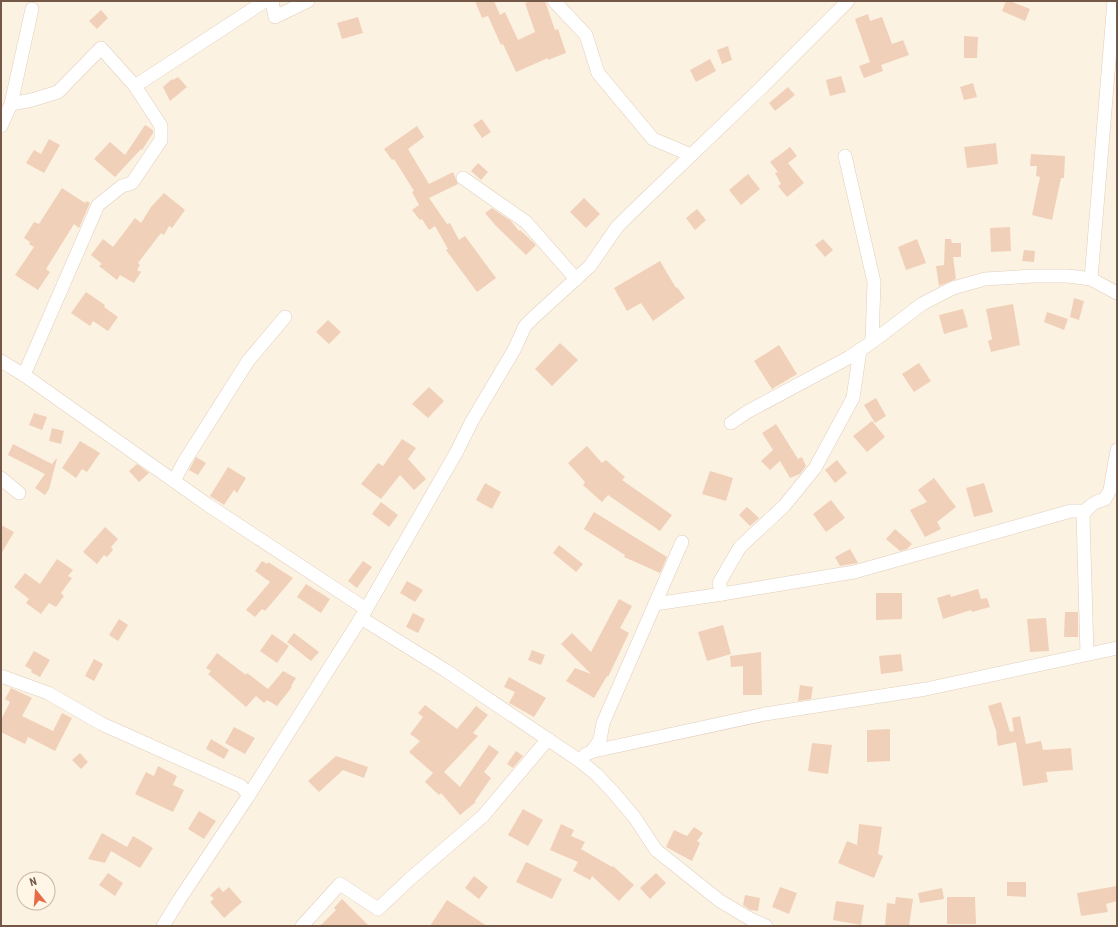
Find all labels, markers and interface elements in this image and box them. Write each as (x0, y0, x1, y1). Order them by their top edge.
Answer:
north arrow (16, 871, 56, 911)
text: N (28, 875, 39, 889)

